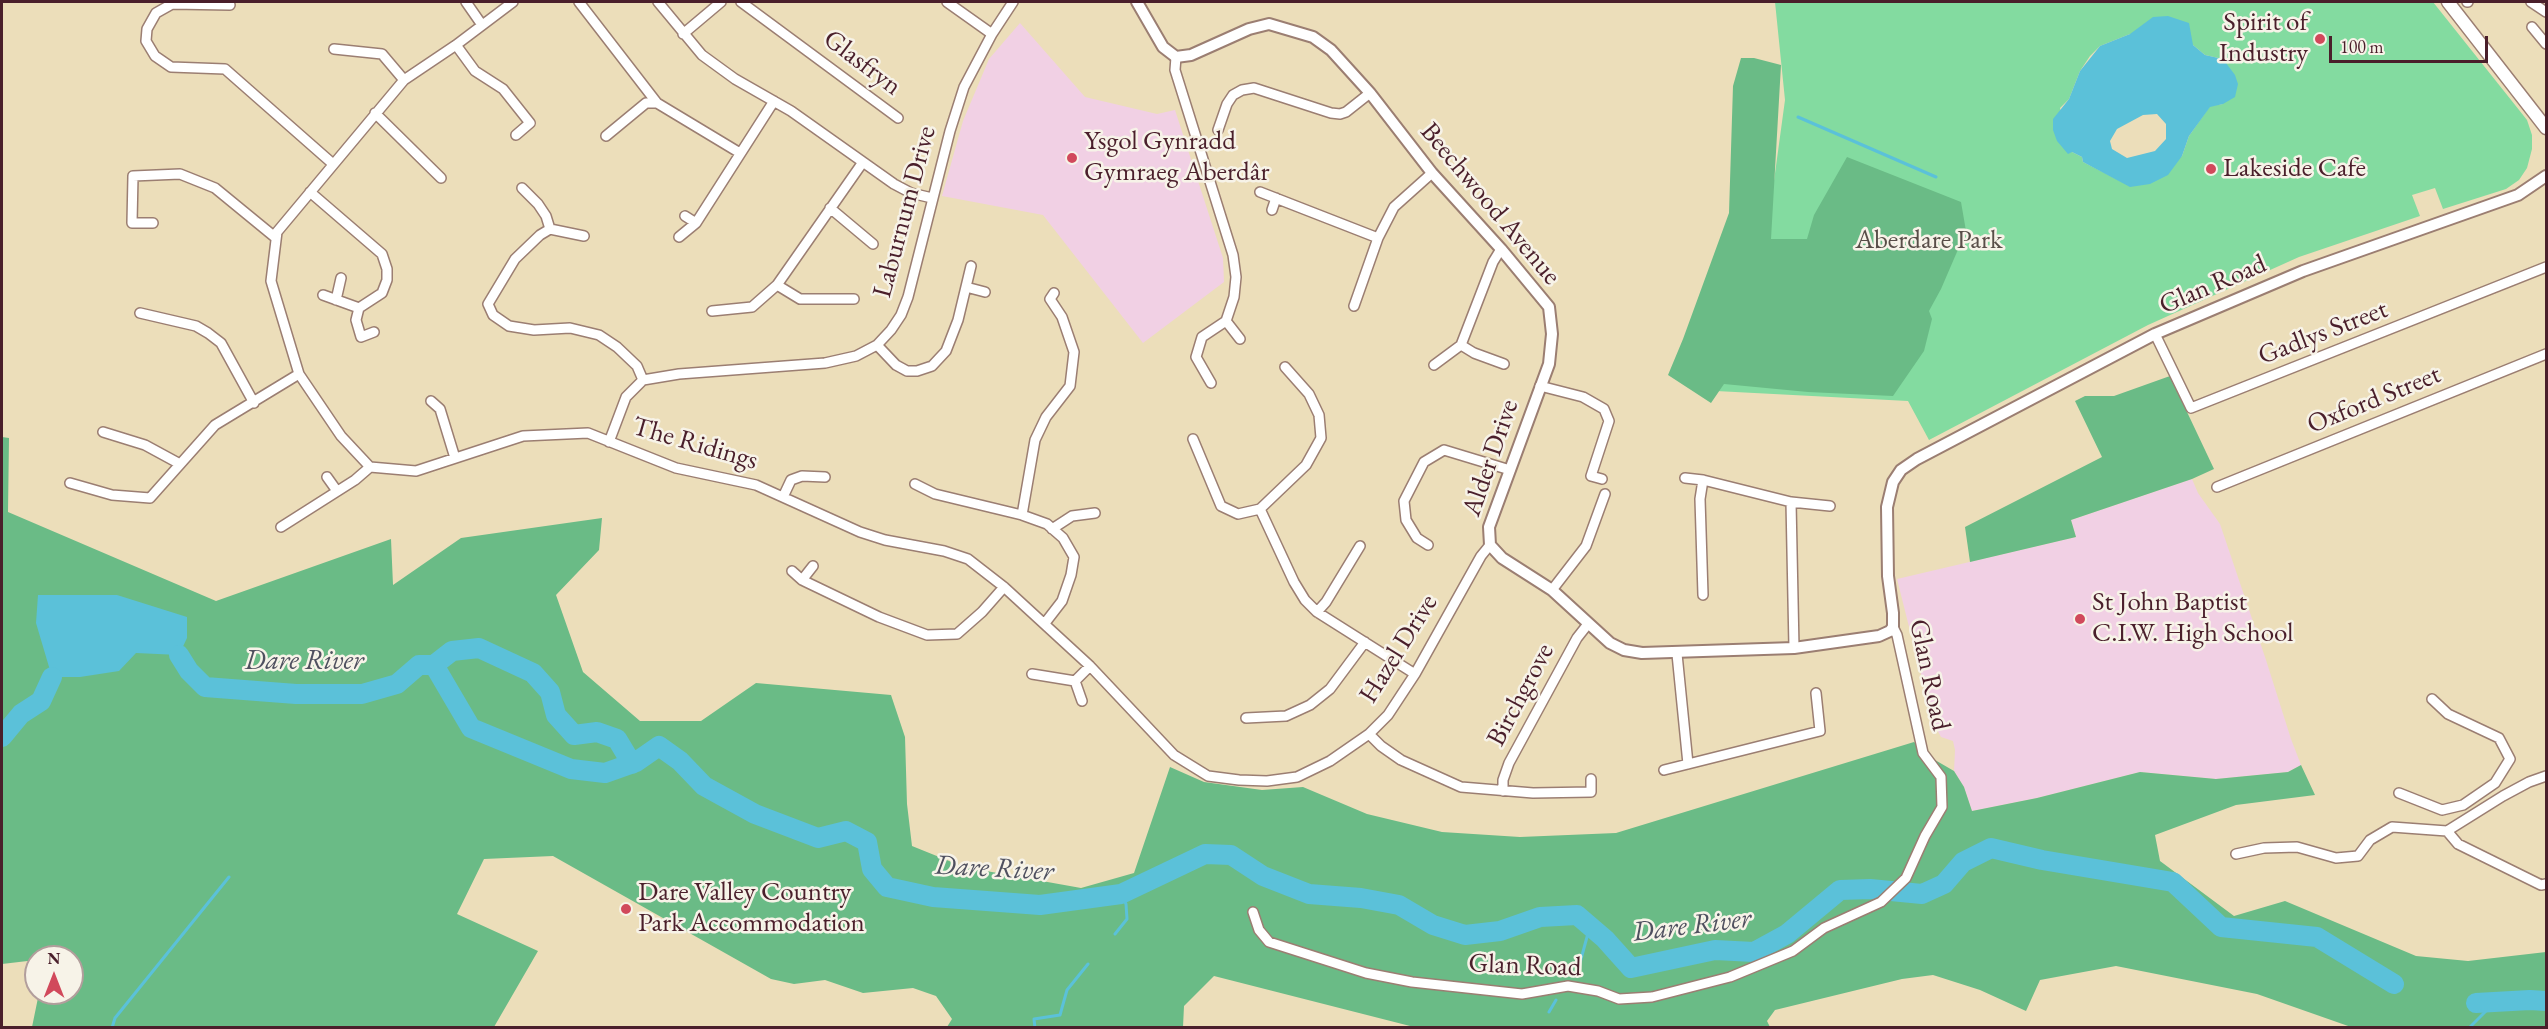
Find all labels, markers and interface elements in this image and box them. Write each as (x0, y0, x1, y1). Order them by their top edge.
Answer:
place label: Spirit of Industry (2219, 7, 2308, 70)
street label: Glasfryn (817, 23, 907, 103)
scale bar (2332, 24, 2491, 62)
marker: Spirit of Industry (2313, 32, 2327, 46)
text: 100 m (2340, 35, 2384, 58)
street label: Beechwood Avenue (1413, 116, 1567, 292)
street label: Laburnum Drive (867, 123, 943, 301)
place label: Ysgol Gynradd Gymraeg Aberdâr (1084, 126, 1270, 189)
marker: Ysgol Gynradd Gymraeg Aberdâr (1065, 151, 1079, 165)
place label: Lakeside Cafe (2223, 153, 2366, 185)
marker: Lakeside Cafe (2204, 162, 2218, 176)
park label: Aberdare Park (1855, 225, 2003, 257)
street label: Glan Road (2155, 248, 2271, 322)
street label: Gadlys Street (2254, 294, 2392, 372)
street label: Oxford Street (2303, 359, 2445, 441)
street label: Alder Drive (1456, 395, 1526, 521)
street label: The Ridings (629, 411, 761, 477)
place label: St John Baptist C.I.W. High School (2092, 587, 2294, 650)
street label: Hazel Drive (1353, 589, 1445, 709)
marker: St John Baptist C.I.W. High School (2073, 612, 2087, 626)
street label: Glan Road (1901, 616, 1957, 734)
street label: Birchgrove (1480, 638, 1562, 752)
water label: Dare River (244, 644, 364, 678)
water label: Dare River (934, 849, 1054, 889)
place label: Dare Valley Country Park Accommodation (638, 877, 865, 940)
marker: Dare Valley Country Park Accommodation (619, 902, 633, 916)
water label: Dare River (1631, 902, 1753, 950)
north arrow (24, 945, 84, 1005)
text: N (48, 948, 60, 969)
street label: Glan Road (1468, 948, 1582, 984)

